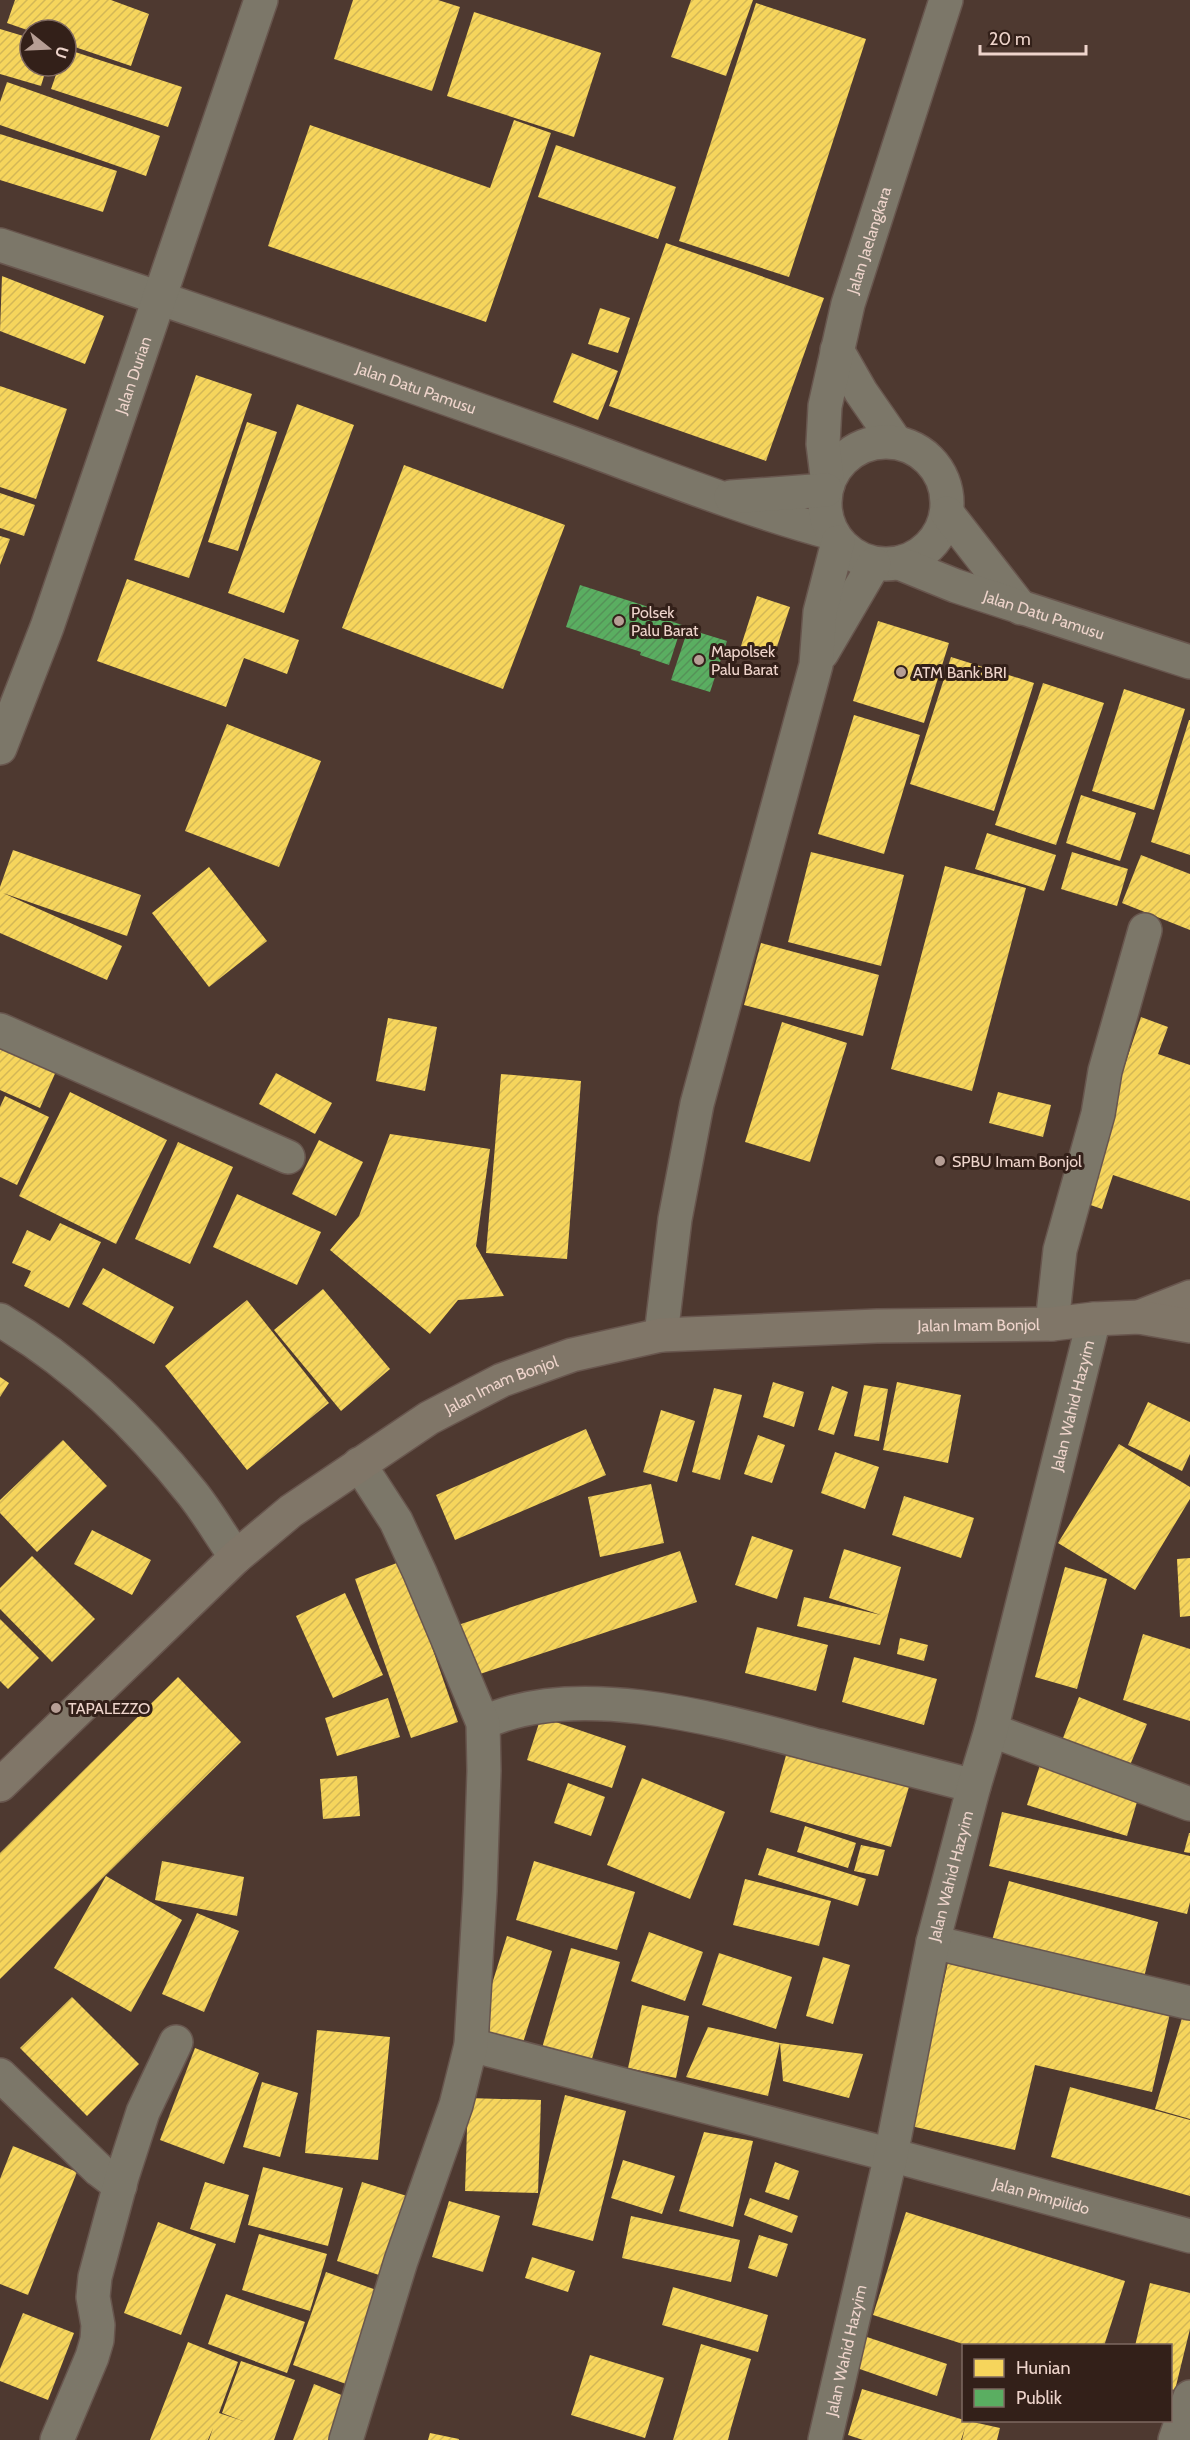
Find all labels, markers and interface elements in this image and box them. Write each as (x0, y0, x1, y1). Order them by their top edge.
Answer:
north arrow (18, 18, 78, 78)
scale bar (980, 18, 1086, 56)
text: 20 m (989, 28, 1031, 50)
text: U (51, 44, 73, 61)
street label: Jalan Jaelangkara (842, 184, 895, 297)
street label: Jalan Durian (111, 334, 155, 417)
street label: Jalan Datu Pamusu (353, 357, 479, 418)
street label: Jalan Datu Pamusu (980, 586, 1107, 643)
place label: Polsek Palu Barat (631, 603, 699, 640)
marker: Polsek Palu Barat (612, 614, 626, 628)
place label: Mapolsek Palu Barat (711, 642, 779, 679)
marker: Mapolsek Palu Barat (692, 653, 706, 667)
place label: ATM Bank BRI (913, 663, 1007, 682)
marker: ATM Bank BRI (894, 665, 908, 679)
place label: SPBU Imam Bonjol (952, 1152, 1082, 1171)
marker: SPBU Imam Bonjol (933, 1154, 947, 1168)
street label: Jalan Imam Bonjol (916, 1315, 1040, 1335)
street label: Jalan Wahid Hazyim (1047, 1338, 1098, 1474)
street label: Jalan Imam Bonjol (440, 1351, 561, 1418)
place label: TAPALEZZO (68, 1699, 150, 1718)
marker: TAPALEZZO (49, 1701, 63, 1715)
street label: Jalan Wahid Hazyim (924, 1809, 977, 1944)
street label: Jalan Pimpilido (990, 2173, 1092, 2218)
street label: Jalan Wahid Hazyim (821, 2283, 870, 2419)
legend (962, 2344, 1172, 2422)
text: Hunian (1016, 2357, 1071, 2379)
text: Publik (1016, 2387, 1063, 2409)

